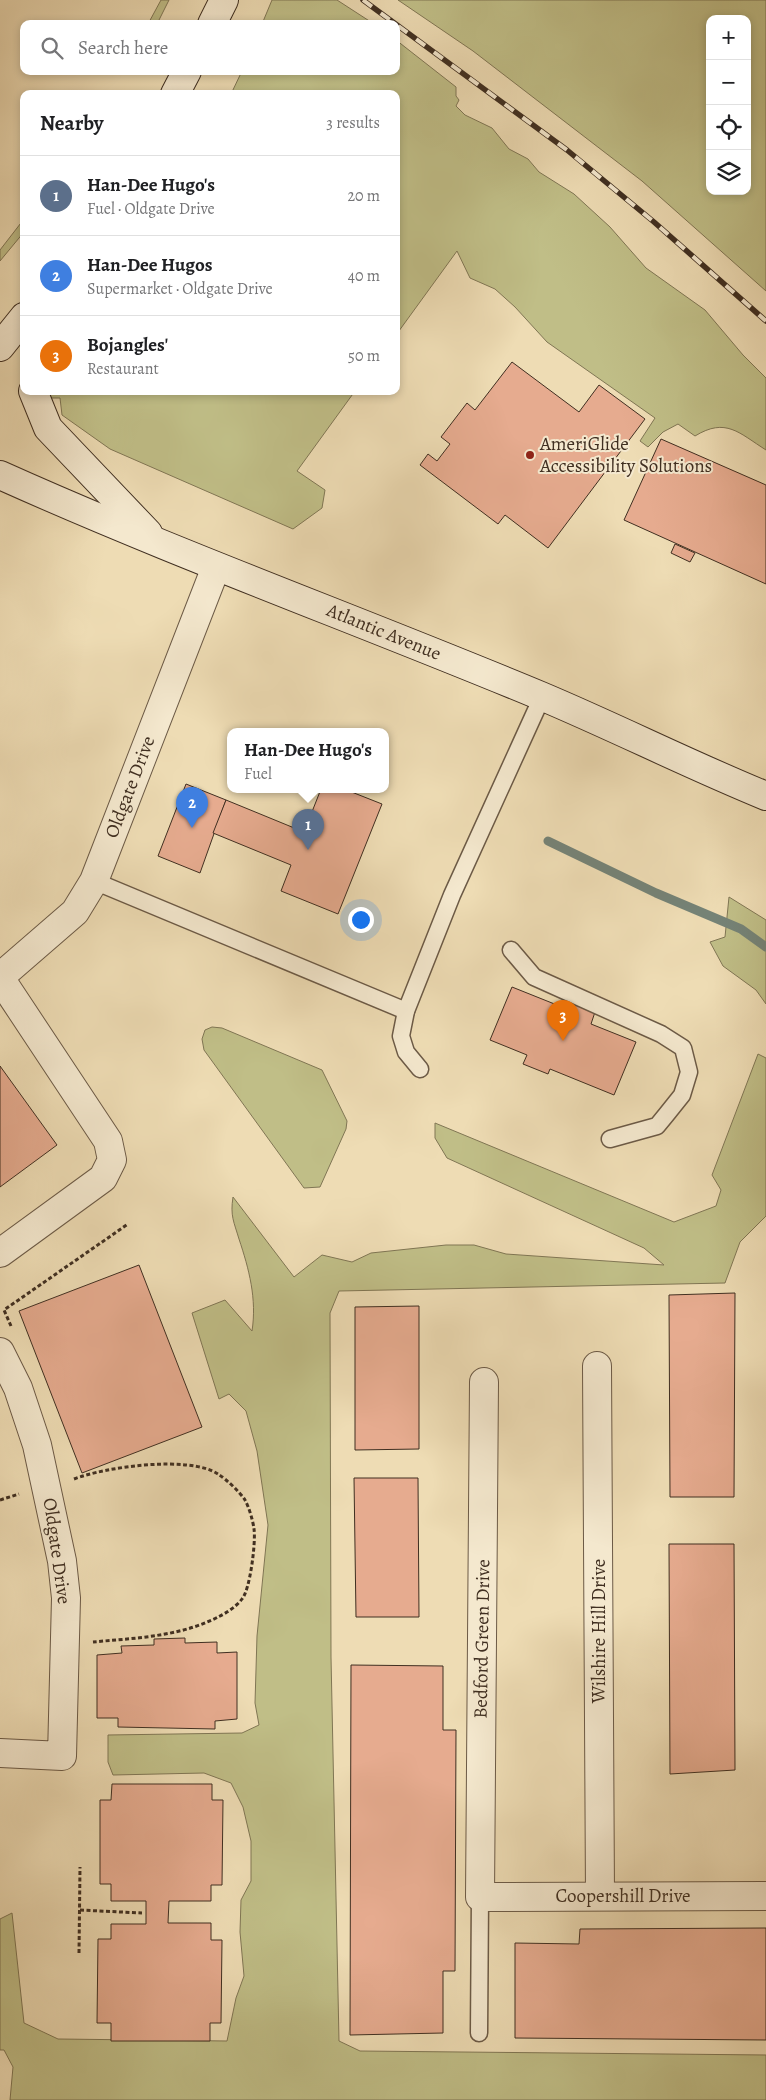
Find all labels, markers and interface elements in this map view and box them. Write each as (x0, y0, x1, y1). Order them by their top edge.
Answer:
map controls (706, 15, 751, 195)
button: + (706, 15, 751, 60)
search box (20, 20, 400, 75)
icon: search (38, 34, 66, 62)
text: Search here (78, 35, 168, 61)
button: − (706, 60, 751, 105)
button: locate (706, 105, 751, 150)
text: Nearby (40, 109, 103, 137)
text: 3 results (326, 112, 380, 134)
button: layers (706, 150, 751, 195)
text: Han-Dee Hugo's (87, 172, 215, 198)
text: 1 (53, 185, 59, 207)
text: 20 m (347, 185, 380, 207)
text: Fuel · Oldgate Drive (87, 198, 215, 220)
text: Han-Dee Hugos (87, 252, 212, 278)
text: 2 (52, 265, 60, 287)
text: 40 m (348, 265, 380, 287)
text: Supermarket · Oldgate Drive (87, 278, 273, 300)
text: Bojangles' (87, 332, 168, 358)
text: 3 (53, 345, 59, 367)
text: 50 m (348, 345, 380, 367)
text: Restaurant (87, 358, 159, 380)
place label: AmeriGlide Accessibility Solutions (539, 431, 712, 479)
marker: AmeriGlide Accessibility Solutions (524, 449, 536, 461)
street label: Atlantic Avenue (322, 597, 445, 667)
popup (227, 728, 389, 793)
street label: Oldgate Drive (99, 732, 161, 842)
text: Han-Dee Hugo's (244, 737, 372, 763)
text: Fuel (244, 763, 272, 785)
pin: 2 (176, 787, 208, 828)
pin: 1 (292, 809, 324, 850)
your location (348, 907, 374, 933)
pin: 3 (547, 1000, 579, 1041)
street label: Oldgate Drive (37, 1496, 77, 1606)
street label: Bedford Green Drive (468, 1559, 496, 1719)
street label: Wilshire Hill Drive (586, 1559, 612, 1704)
street label: Coopershill Drive (555, 1883, 691, 1909)

